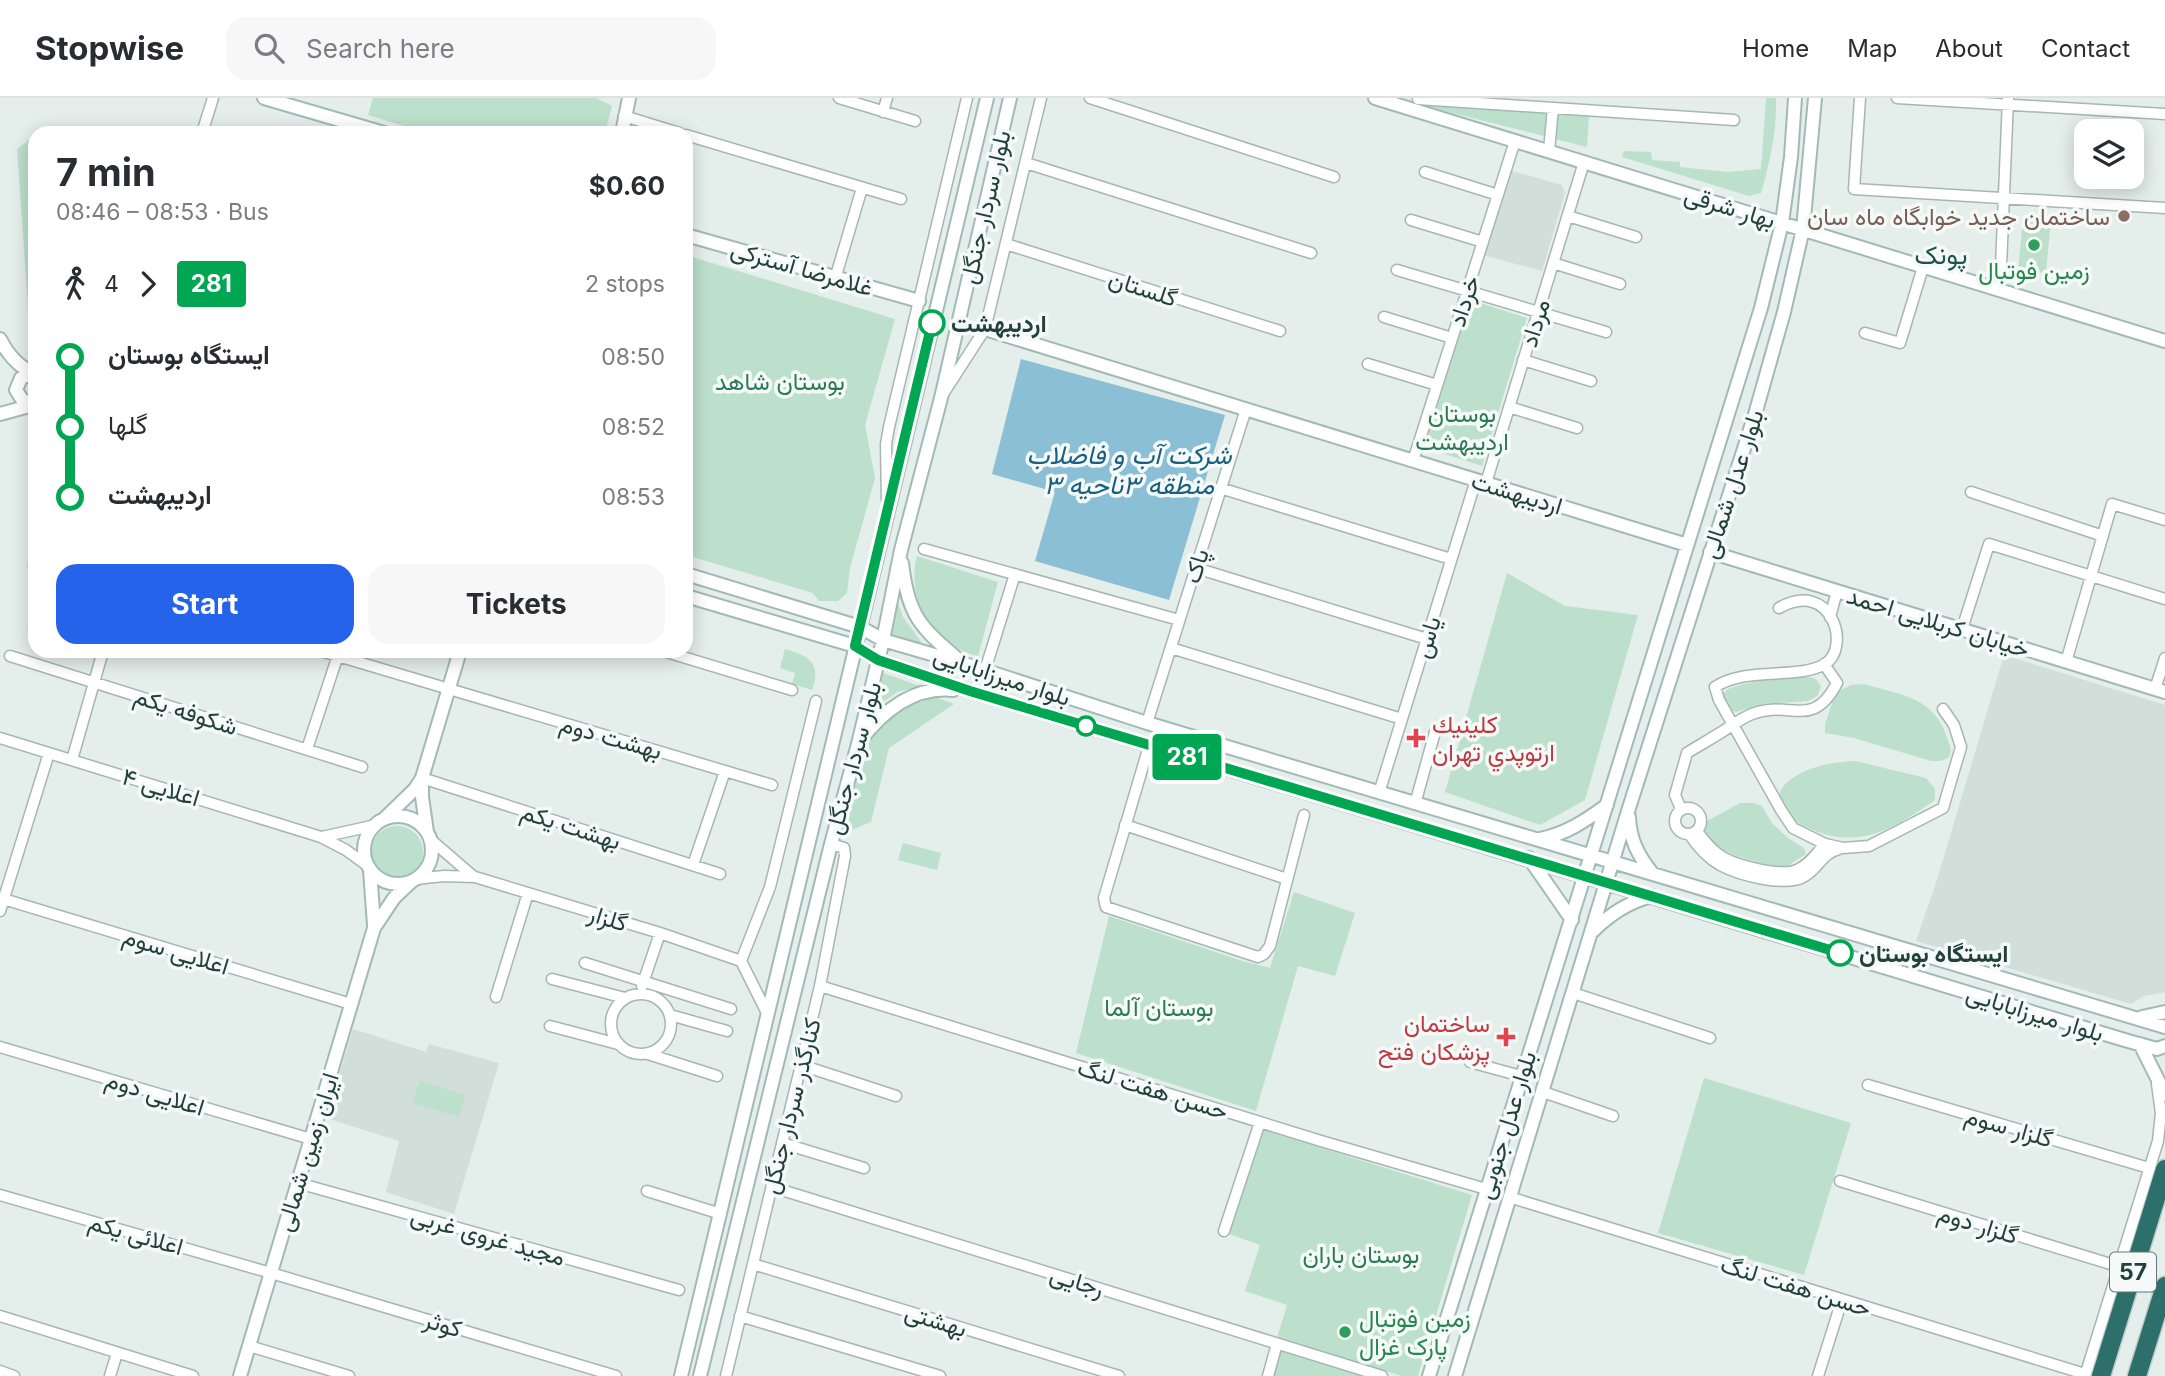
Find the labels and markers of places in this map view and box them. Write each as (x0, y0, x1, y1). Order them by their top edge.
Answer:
place label: ساختمان جدید خوابگاه ماه سان (1807, 202, 2110, 232)
marker: ساختمان جدید خوابگاه ماه سان (2116, 208, 2132, 224)
marker: زمین فوتبال (2026, 237, 2042, 253)
place label: زمین فوتبال (1978, 256, 2090, 286)
place label: اردیبهشت (951, 309, 1047, 339)
marker: اردیبهشت (919, 310, 945, 336)
place label: كلينيك ارتوپدي تهران (1432, 710, 1555, 772)
unlabelled marker (1076, 716, 1096, 736)
marker: كلينيك ارتوپدي تهران (1406, 728, 1426, 748)
place label: ایستگاه بوستان (1859, 939, 2008, 969)
marker: ایستگاه بوستان (1827, 940, 1853, 966)
place label: ساختمان پزشکان فتح (1378, 1009, 1490, 1069)
marker: ساختمان پزشکان فتح (1496, 1027, 1516, 1047)
place label: زمین فوتبال پارک غزال (1359, 1304, 1471, 1363)
marker: زمین فوتبال پارک غزال (1337, 1324, 1353, 1340)

